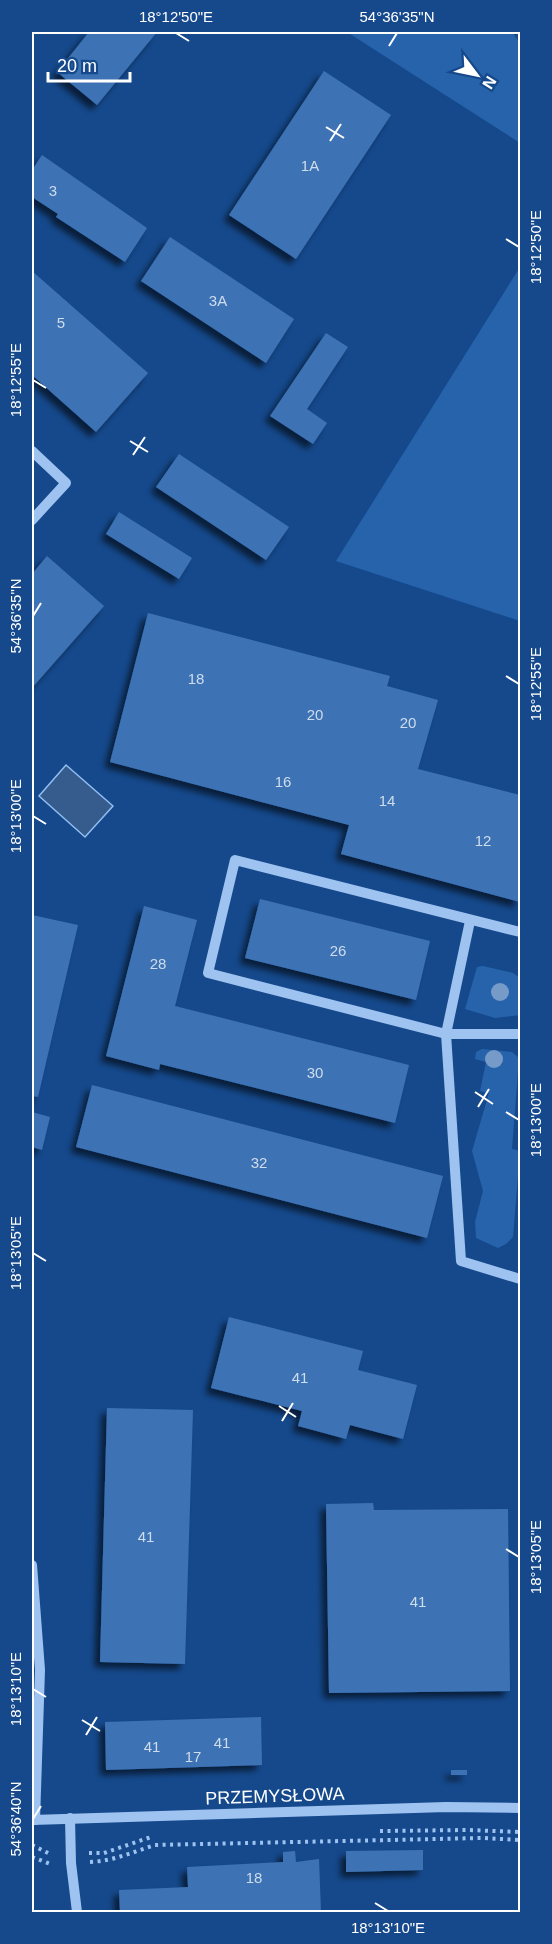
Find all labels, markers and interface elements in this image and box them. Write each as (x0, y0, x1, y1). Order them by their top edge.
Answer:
text: 18°12'50"E (139, 8, 213, 25)
text: 54°36'35"N (359, 8, 435, 25)
scale bar (48, 45, 130, 83)
north arrow (447, 45, 507, 105)
text: 20 m (57, 56, 97, 76)
text: N (479, 73, 500, 92)
house number: 1A (301, 157, 319, 174)
house number: 3 (49, 182, 57, 199)
text: 18°12'50"E (527, 210, 544, 284)
house number: 3A (209, 292, 227, 309)
house number: 5 (57, 314, 65, 331)
text: 18°12'55"E (7, 343, 24, 417)
text: 54°36'35"N (7, 578, 24, 654)
text: 18°12'55"E (527, 647, 544, 721)
house number: 18 (188, 670, 204, 687)
house number: 20 (307, 706, 323, 723)
house number: 20 (400, 714, 416, 731)
house number: 16 (275, 773, 291, 790)
text: 18°13'00"E (7, 779, 24, 853)
house number: 14 (379, 792, 395, 809)
house number: 12 (475, 832, 491, 849)
house number: 26 (330, 942, 346, 959)
house number: 28 (150, 955, 166, 972)
house number: 30 (307, 1064, 323, 1081)
text: 18°13'00"E (527, 1083, 544, 1157)
house number: 32 (251, 1154, 267, 1171)
text: 18°13'05"E (7, 1216, 24, 1290)
house number: 41 (292, 1369, 308, 1386)
text: 18°13'05"E (527, 1520, 544, 1594)
house number: 41 (138, 1528, 154, 1545)
house number: 41 (410, 1593, 426, 1610)
text: 18°13'10"E (7, 1652, 24, 1726)
house number: 41 (214, 1734, 230, 1751)
house number: 41 (144, 1738, 160, 1755)
house number: 17 (185, 1748, 201, 1765)
text: 54°36'40"N (7, 1781, 24, 1857)
street label: PRZEMYSŁOWA (205, 1784, 345, 1808)
house number: 18 (246, 1869, 262, 1886)
text: 18°13'10"E (351, 1919, 425, 1936)

